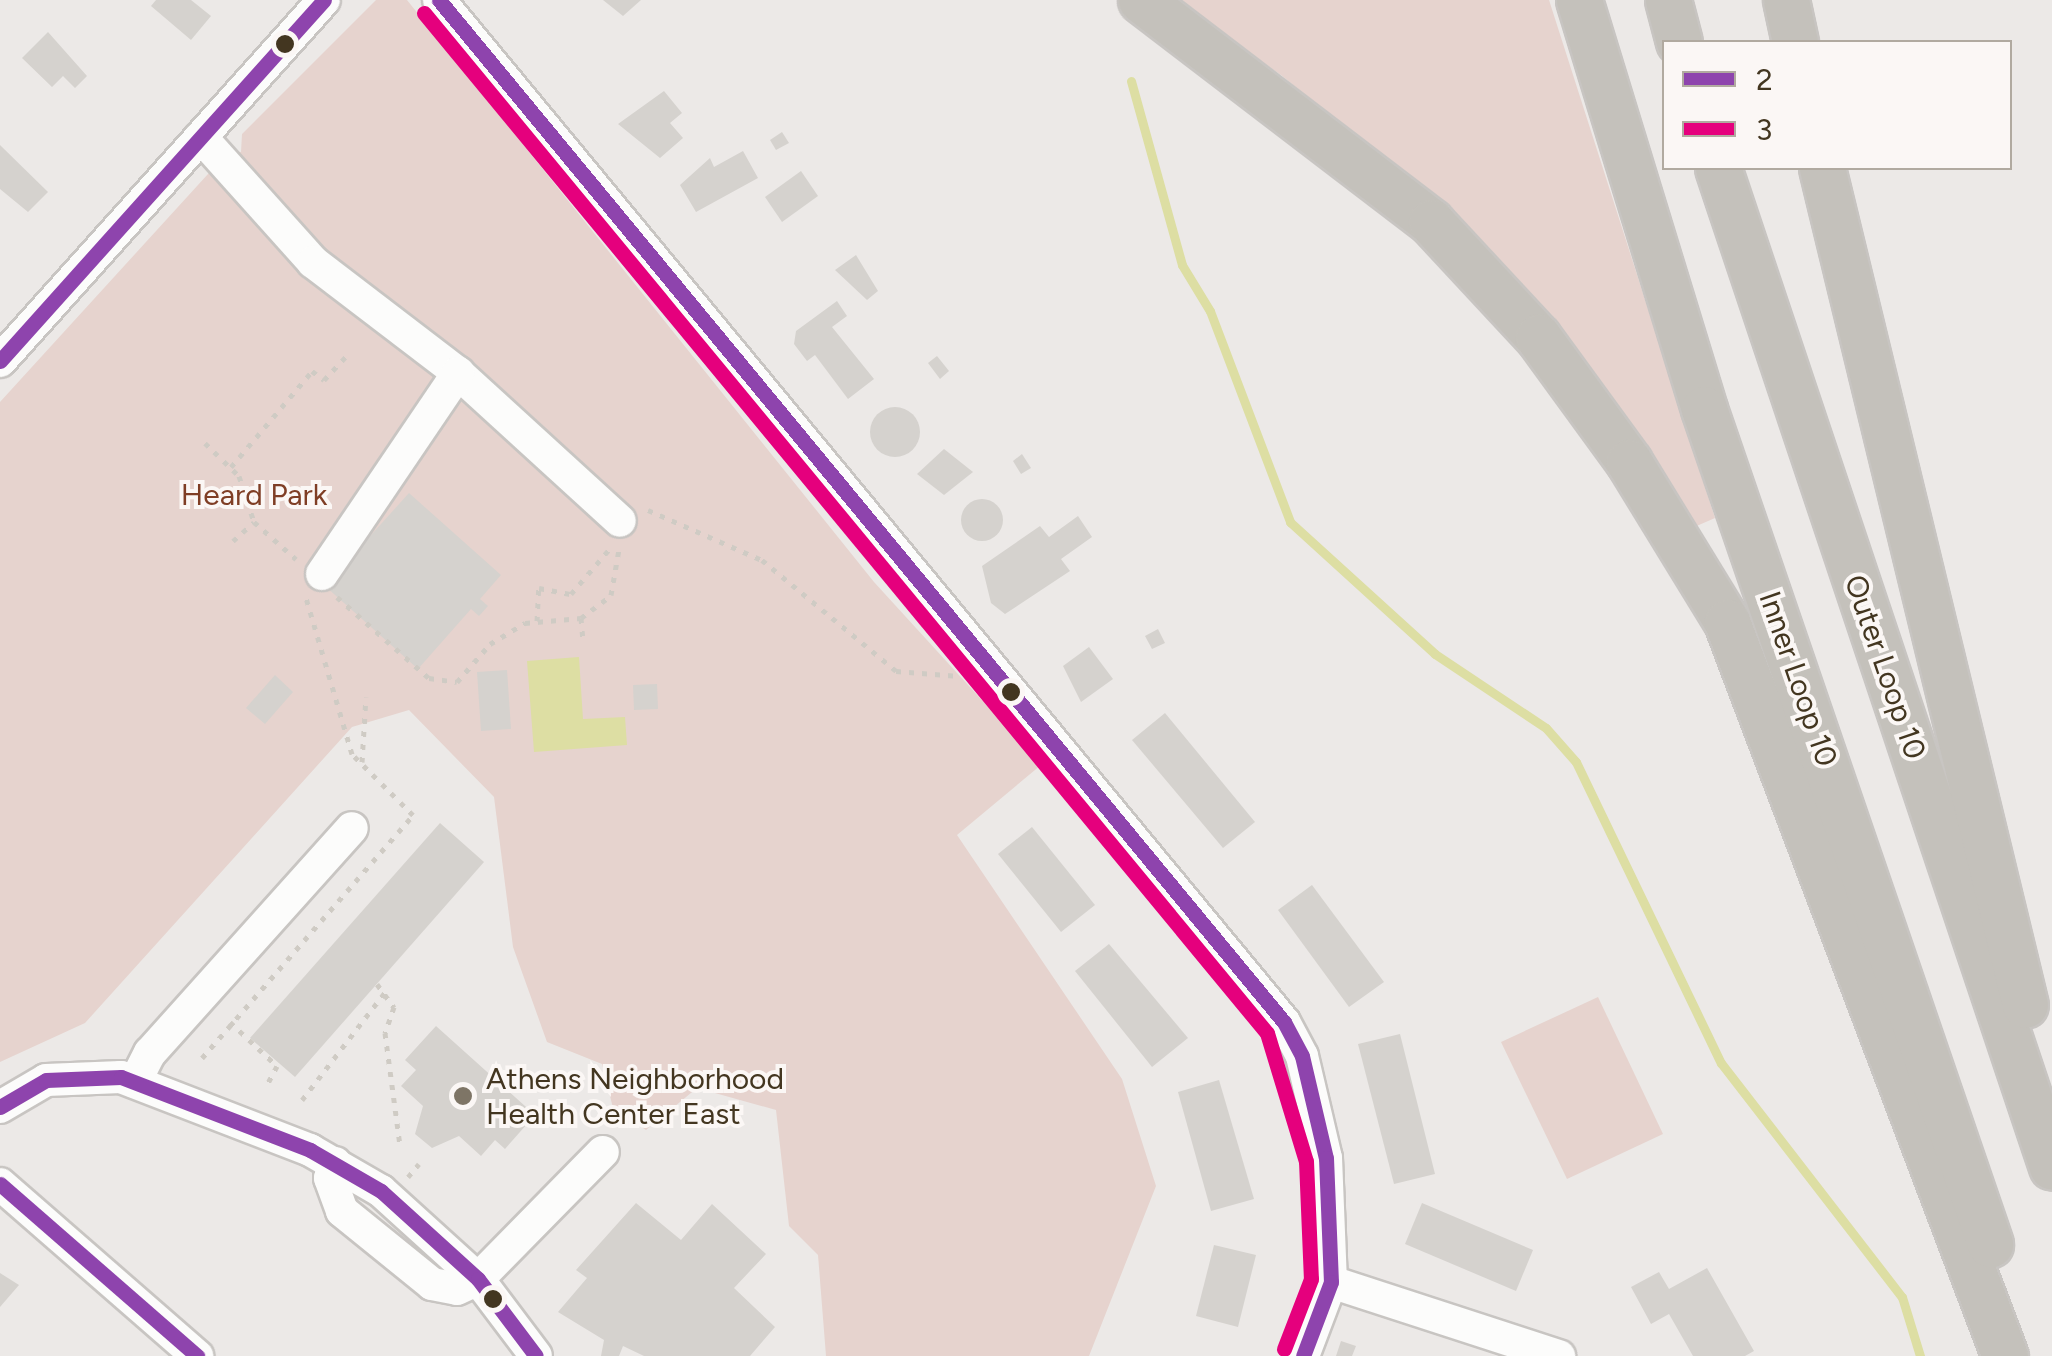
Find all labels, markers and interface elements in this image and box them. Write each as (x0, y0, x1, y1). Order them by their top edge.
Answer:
unlabelled marker (275, 34, 295, 54)
legend (1662, 40, 2012, 170)
text: 2 (1756, 61, 1773, 98)
text: 3 (1756, 111, 1772, 148)
park label: Heard Park (181, 477, 327, 513)
street label: Outer Loop 10 (1837, 570, 1933, 764)
street label: Inner Loop 10 (1751, 587, 1845, 771)
unlabelled marker (1001, 682, 1021, 702)
place label: Athens Neighborhood Health Center East (486, 1061, 784, 1132)
marker: Athens Neighborhood Health Center East (450, 1083, 476, 1109)
unlabelled marker (483, 1289, 503, 1309)

